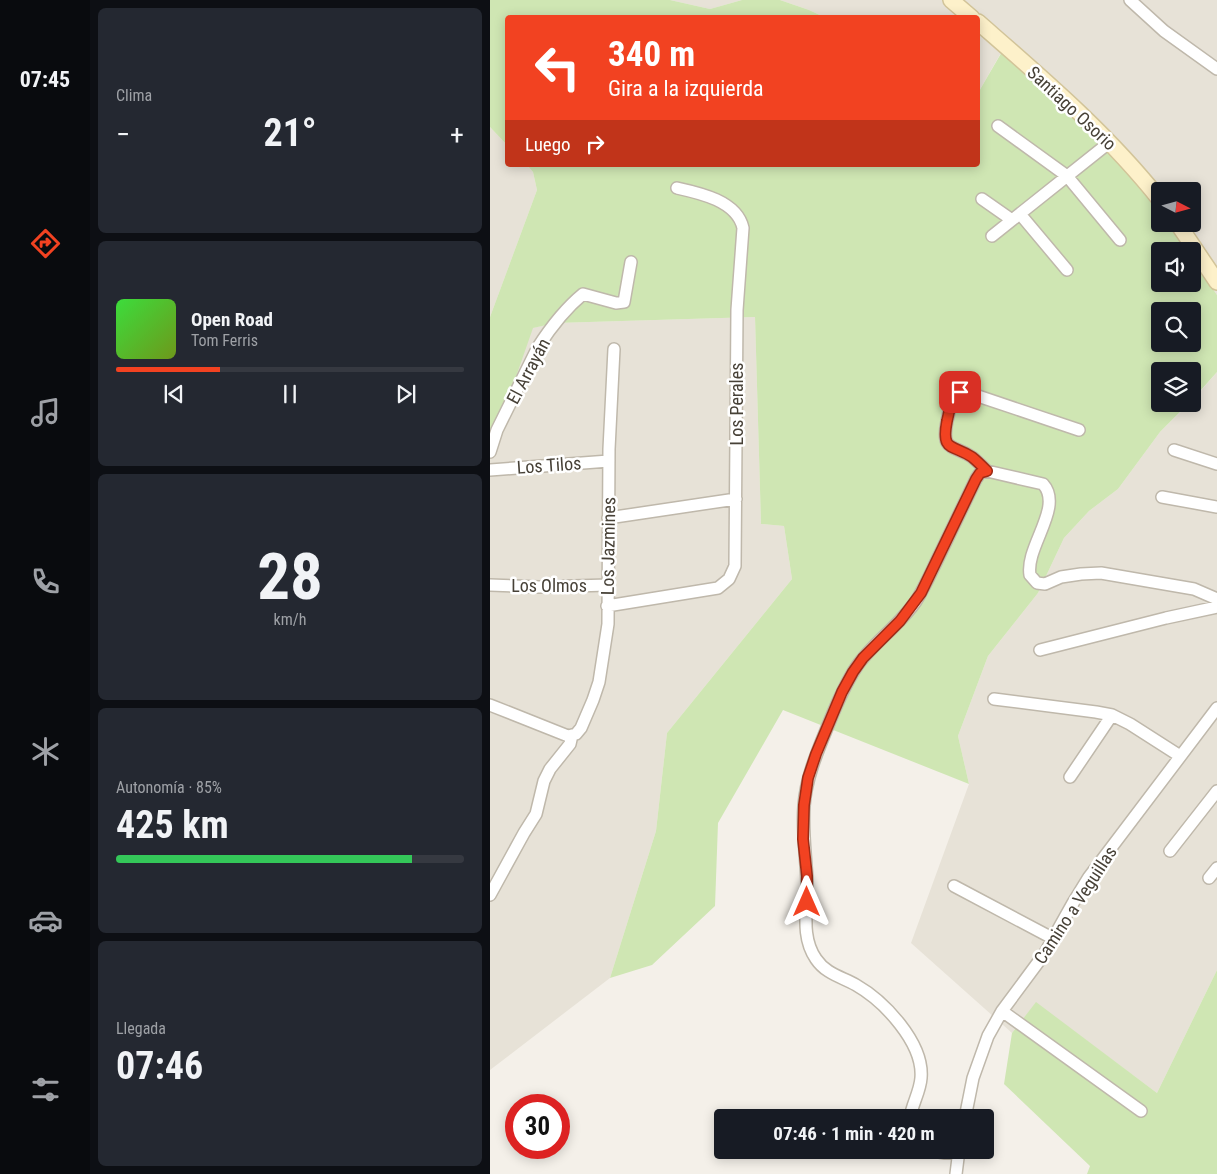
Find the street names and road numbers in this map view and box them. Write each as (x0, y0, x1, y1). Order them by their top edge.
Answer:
street label: Santiago Osorio (1023, 62, 1121, 154)
street label: El Arrayán (502, 335, 554, 407)
street label: Los Perales (726, 363, 747, 445)
street label: Los Tilos (516, 452, 582, 478)
street label: Los Jazmines (597, 497, 619, 595)
street label: Los Olmos (511, 575, 587, 596)
street label: Camino a Veguillas (1029, 842, 1121, 968)

